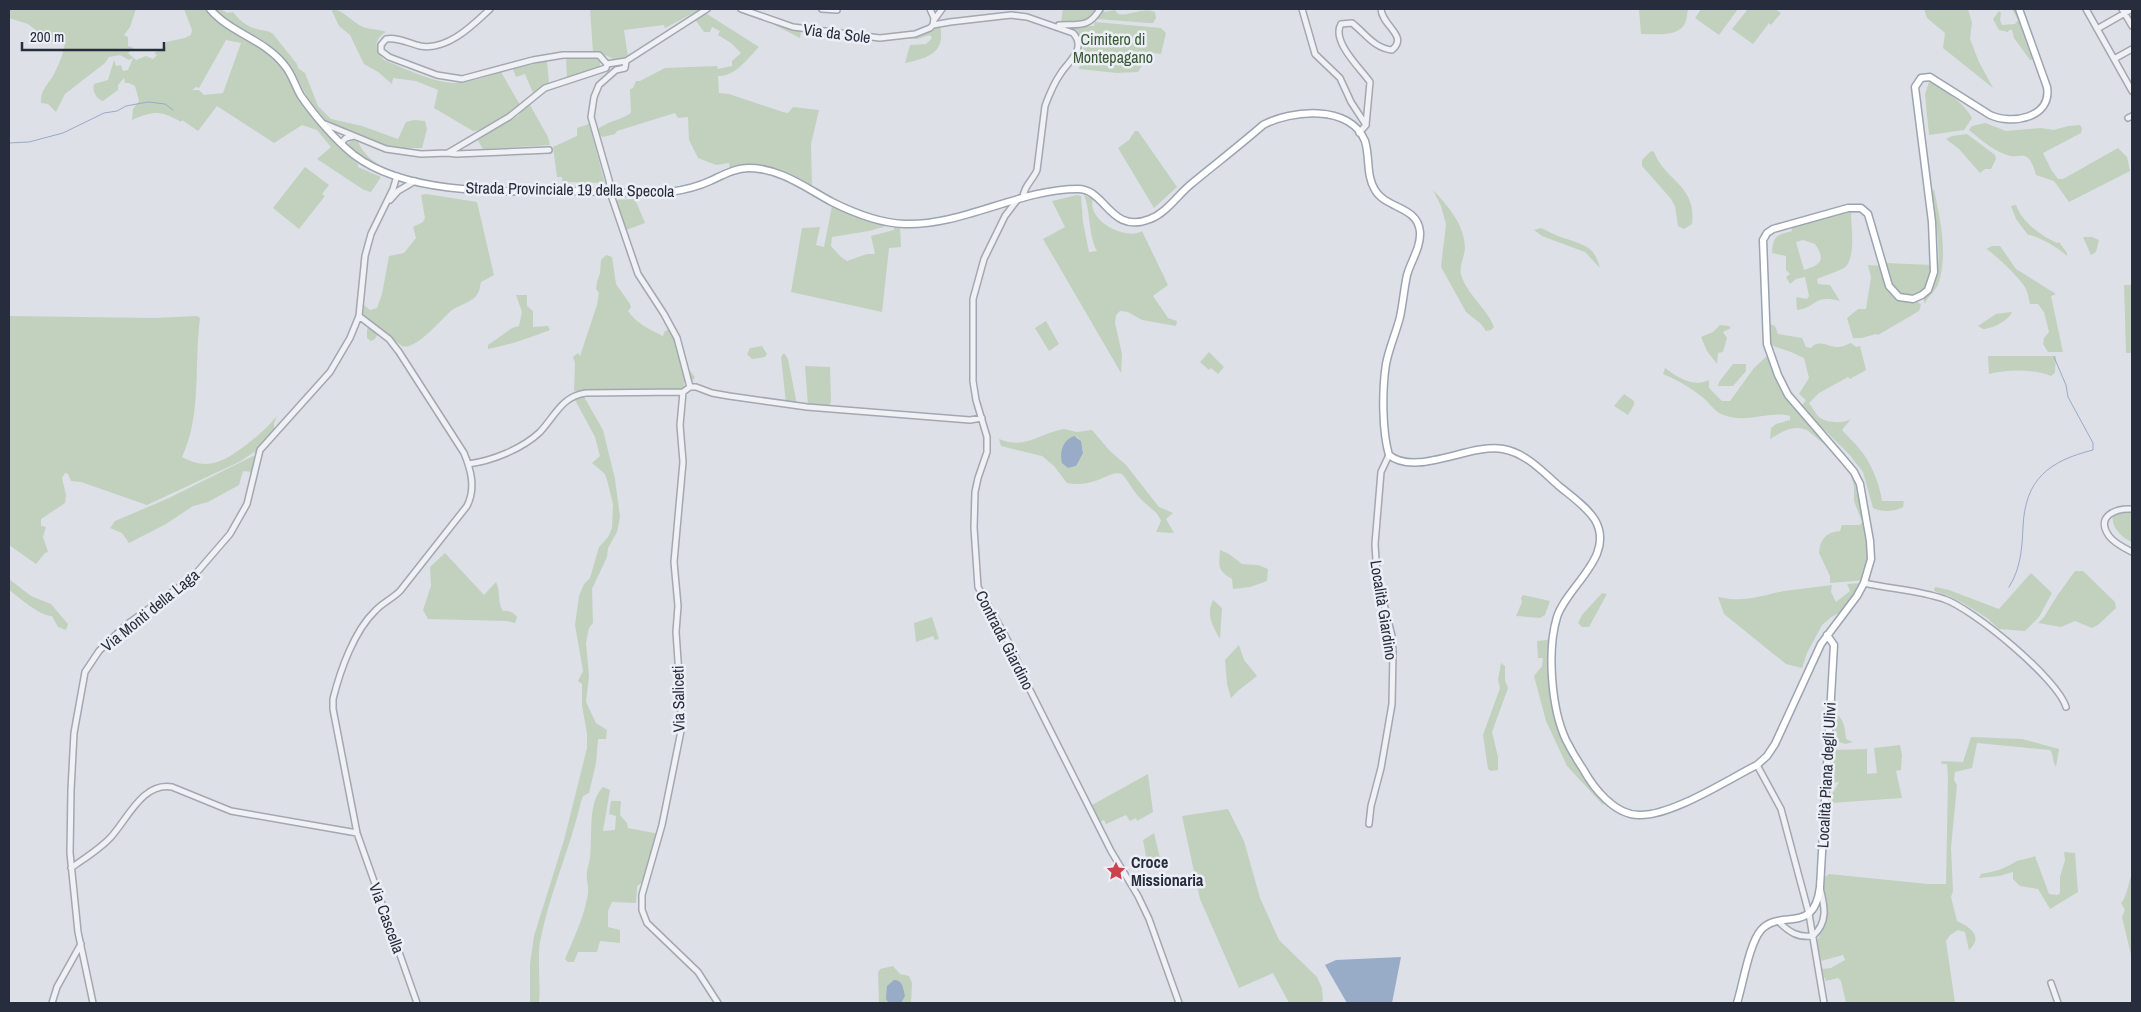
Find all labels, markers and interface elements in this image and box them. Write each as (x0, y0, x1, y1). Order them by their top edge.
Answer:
street label: Via da Sole (802, 18, 872, 48)
scale bar (22, 20, 165, 52)
text: 200 m (30, 26, 64, 47)
park label: Cimitero di Montepagano (1073, 28, 1153, 68)
street label: Strada Provinciale 19 della Specola (466, 176, 675, 202)
street label: Località Giardino (1365, 559, 1403, 661)
street label: Via Monti della Laga (96, 563, 204, 656)
street label: Contrada Giardino (971, 587, 1039, 693)
street label: Via Saliceti (666, 665, 690, 733)
street label: Località Piana degli Ulivi (1811, 702, 1841, 848)
place label: Croce Missionaria (1131, 851, 1204, 891)
place icon: Croce Missionaria (1105, 860, 1127, 882)
street label: Via Cascella (364, 880, 410, 957)

